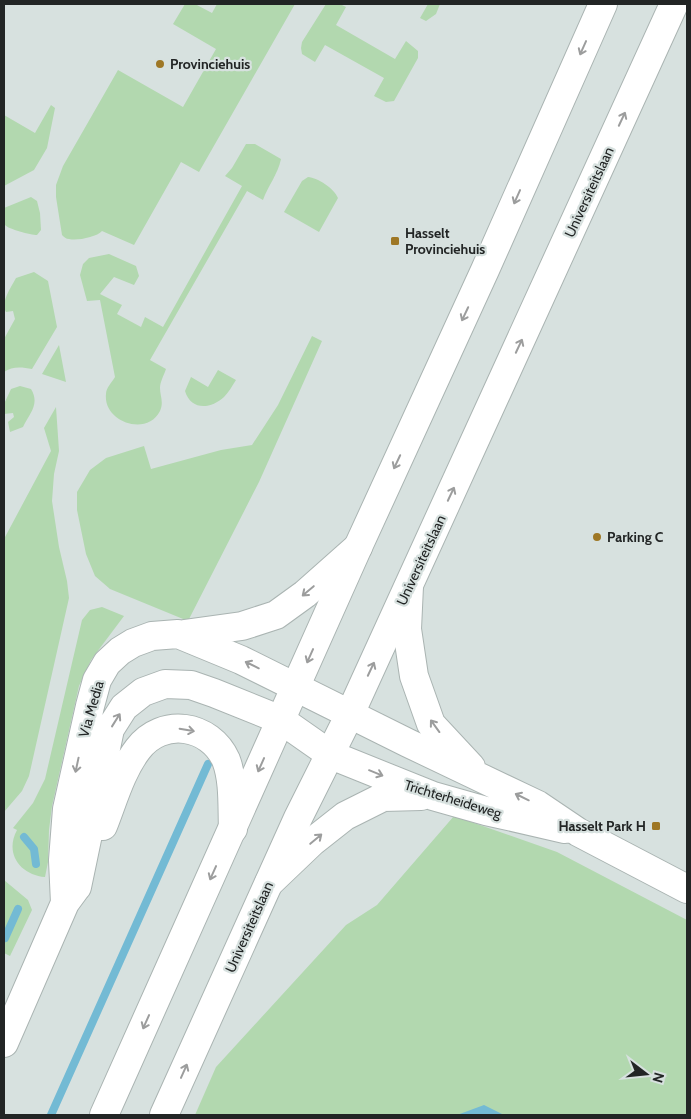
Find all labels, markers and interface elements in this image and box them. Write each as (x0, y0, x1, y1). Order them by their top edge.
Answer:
one-way arrow (578, 40, 587, 55)
place label: Provinciehuis (170, 55, 250, 73)
marker: Provinciehuis (154, 58, 166, 70)
one-way arrow (618, 112, 628, 127)
street label: Universiteitslaan (560, 144, 618, 240)
one-way arrow (512, 189, 522, 204)
place label: Hasselt Provinciehuis (405, 224, 485, 258)
marker: Hasselt Provinciehuis (389, 235, 401, 247)
one-way arrow (459, 306, 469, 321)
one-way arrow (514, 339, 524, 354)
one-way arrow (392, 454, 401, 469)
one-way arrow (447, 487, 456, 502)
street label: Universiteitslaan (392, 512, 450, 608)
place label: Parking C (607, 528, 664, 546)
marker: Parking C (591, 531, 603, 543)
one-way arrow (302, 585, 315, 597)
one-way arrow (305, 648, 314, 663)
one-way arrow (245, 660, 260, 670)
one-way arrow (366, 662, 376, 677)
street label: Via Media (74, 678, 108, 739)
one-way arrow (111, 714, 121, 728)
one-way arrow (430, 719, 440, 733)
one-way arrow (178, 726, 194, 736)
one-way arrow (72, 757, 81, 773)
one-way arrow (256, 757, 265, 772)
one-way arrow (368, 769, 383, 778)
street label: Trichterheideweg (402, 776, 505, 823)
one-way arrow (515, 792, 530, 801)
place label: Hasselt Park H (558, 817, 646, 835)
marker: Hasselt Park H (650, 820, 662, 832)
one-way arrow (309, 833, 322, 844)
one-way arrow (207, 865, 217, 880)
street label: Universiteitslaan (221, 879, 277, 975)
one-way arrow (141, 1014, 151, 1029)
north arrow (621, 1049, 671, 1099)
one-way arrow (179, 1064, 189, 1079)
text: N (648, 1070, 669, 1085)

